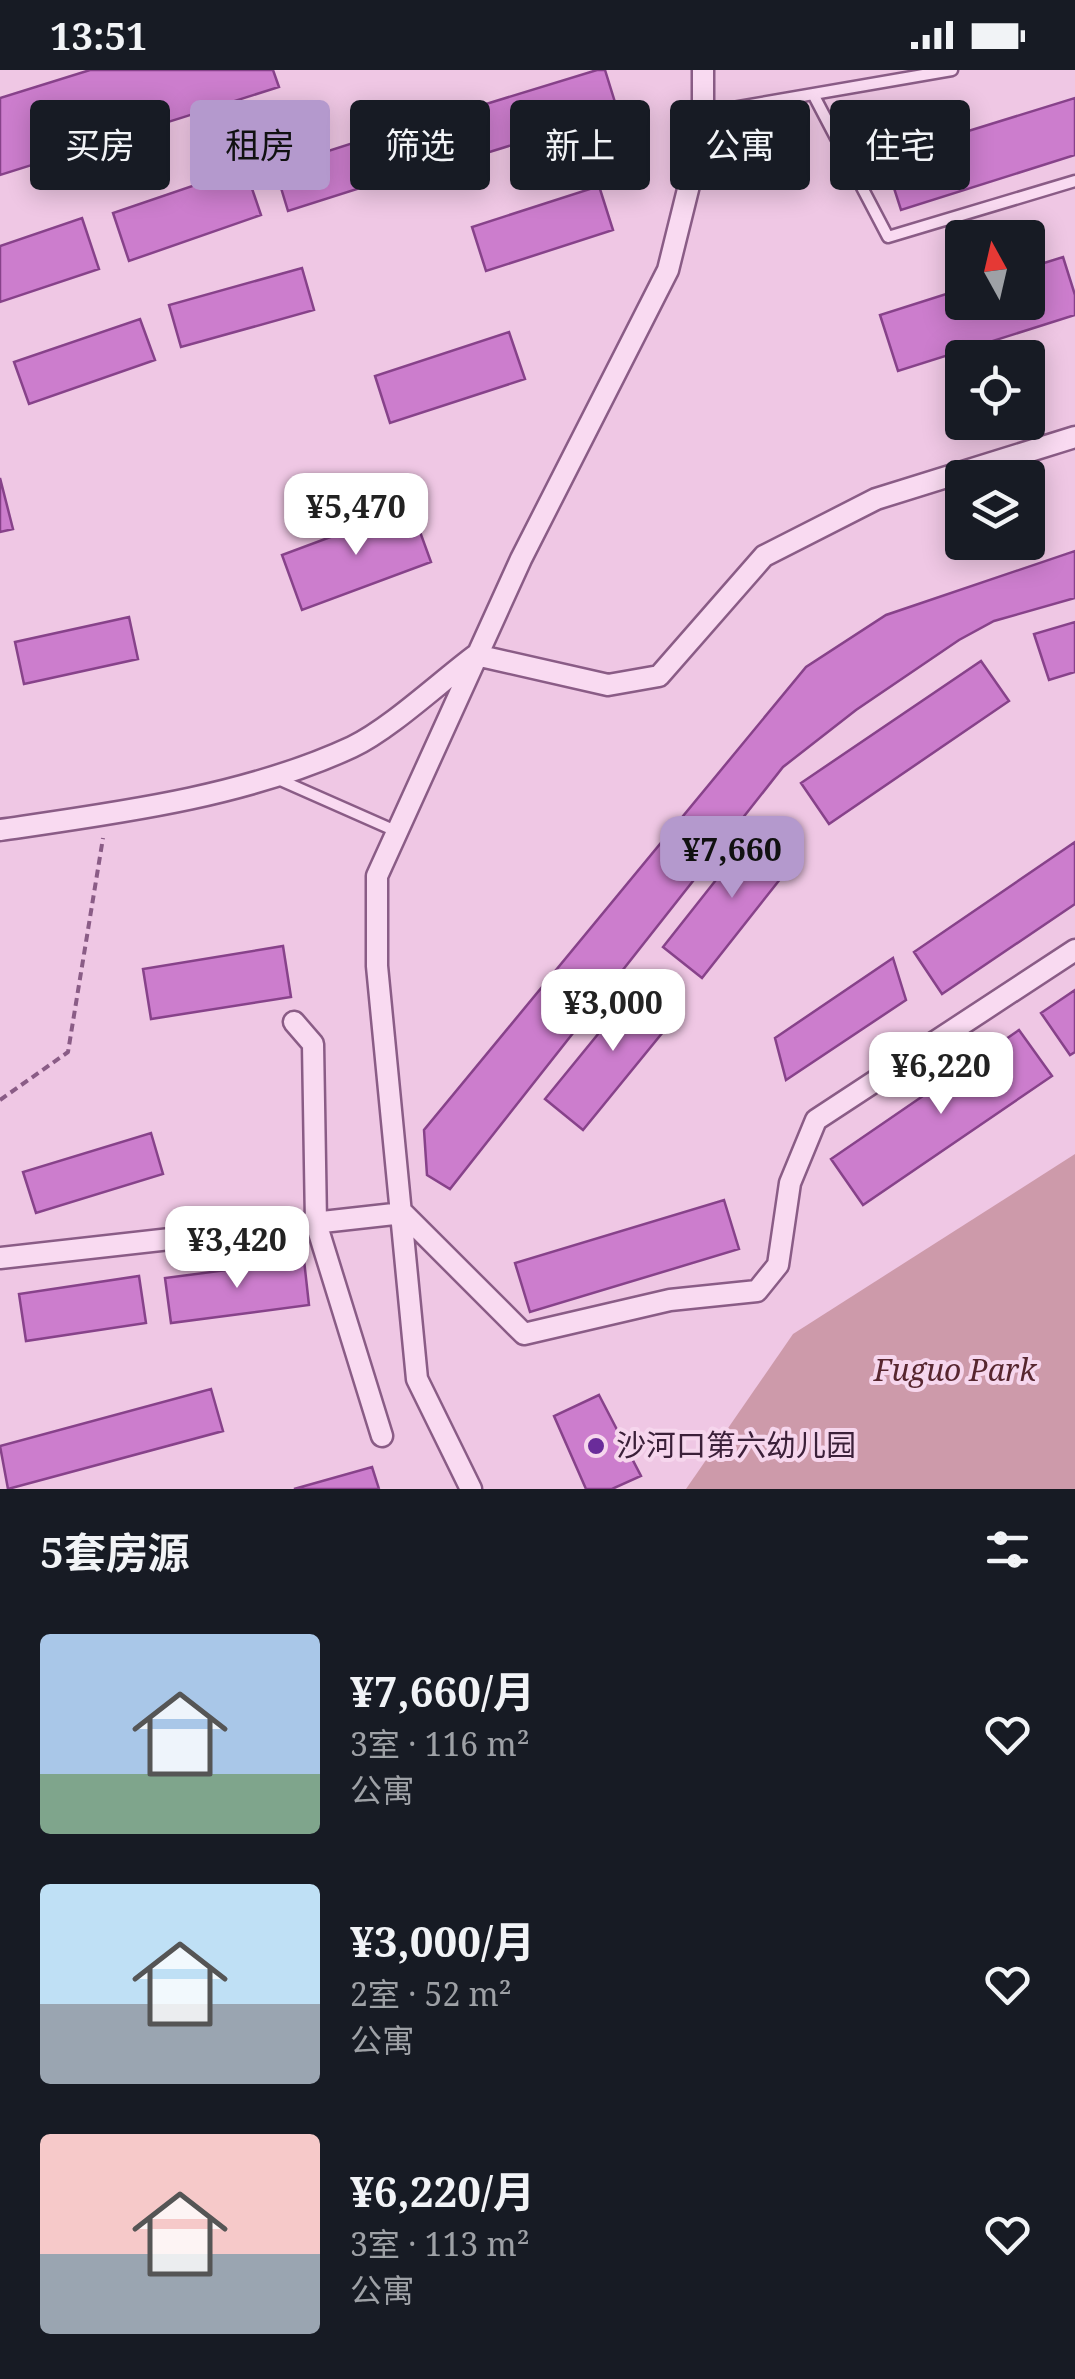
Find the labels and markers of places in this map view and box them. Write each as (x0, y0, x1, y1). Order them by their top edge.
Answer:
pin: ¥5,470 (275, 473, 437, 558)
pin: ¥7,660 (651, 816, 813, 901)
pin: ¥3,000 (532, 969, 694, 1054)
pin: ¥6,220 (860, 1032, 1022, 1117)
pin: ¥3,420 (156, 1206, 318, 1291)
place label: 沙河口第六幼儿园 (616, 1424, 856, 1465)
marker: 沙河口第六幼儿园 (585, 1435, 607, 1457)

